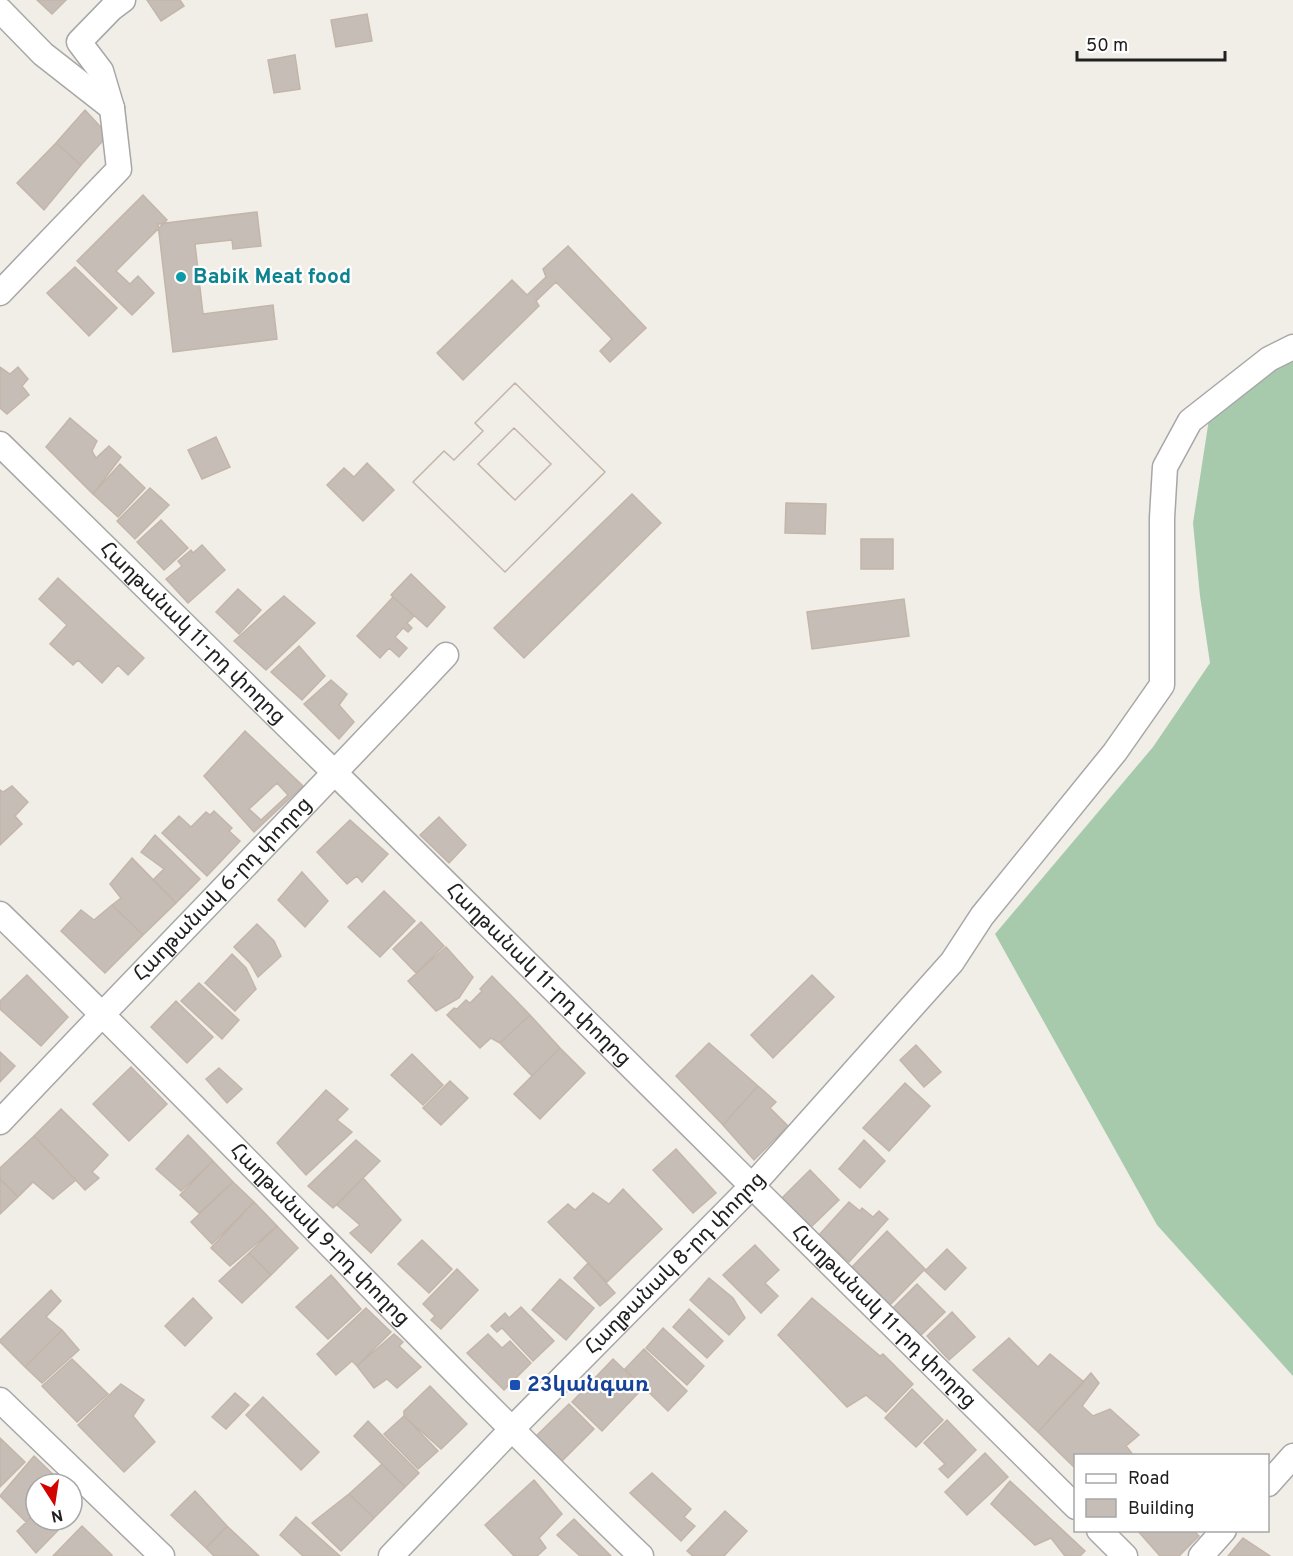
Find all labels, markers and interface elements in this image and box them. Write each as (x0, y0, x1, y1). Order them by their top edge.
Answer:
scale bar (1077, 24, 1226, 62)
text: 50 m (1086, 35, 1128, 58)
place label: Babik Meat food (193, 264, 351, 291)
marker: Babik Meat food (174, 270, 188, 284)
street label: Հաղթանակ 11-րդ փողոց (94, 536, 291, 731)
street label: Հաղթանակ 6-րդ փողոց (127, 791, 318, 987)
street label: Հաղթանակ 11-րդ փողոց (440, 877, 637, 1072)
street label: Հաղթանակ 9-րդ փողոց (224, 1137, 416, 1332)
street label: Հաղթանակ 8-րդ փողոց (579, 1166, 772, 1361)
street label: Հաղթանակ 11-րդ փողոց (785, 1219, 982, 1414)
place label: 23կանգառ (527, 1372, 649, 1399)
marker: 23կանգառ (508, 1378, 522, 1392)
legend (1074, 1454, 1269, 1532)
text: Road (1128, 1468, 1170, 1491)
north arrow (24, 1472, 84, 1532)
text: Building (1128, 1498, 1194, 1521)
text: N (49, 1504, 64, 1526)

